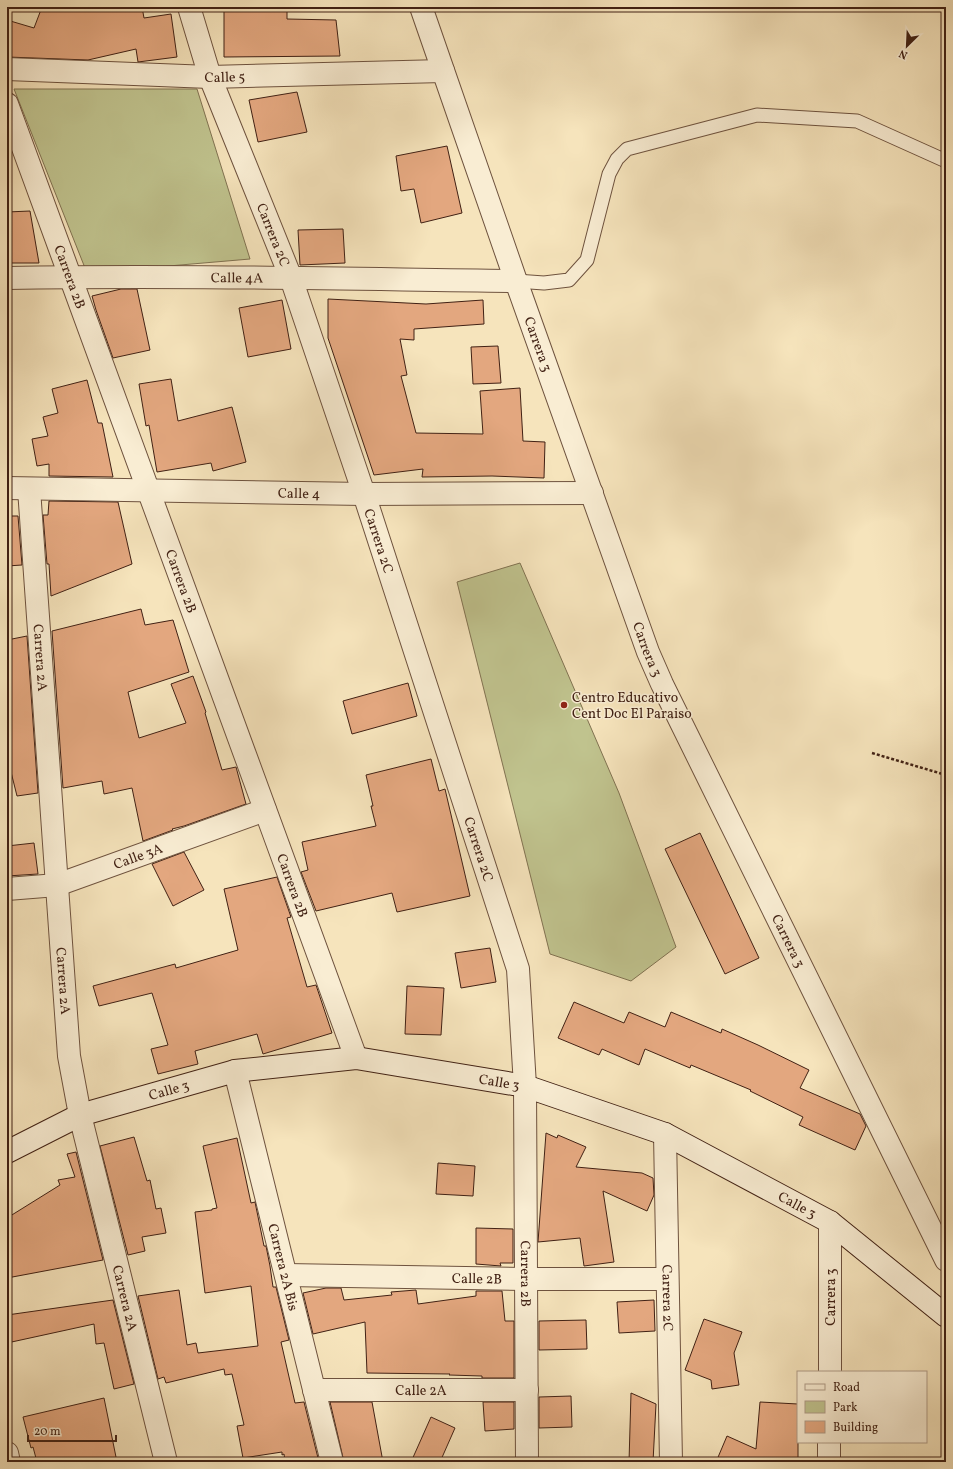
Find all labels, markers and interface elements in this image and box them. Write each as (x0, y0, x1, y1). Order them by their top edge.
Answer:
north arrow (887, 26, 927, 66)
text: N (897, 45, 910, 62)
street label: Calle 5 (204, 68, 245, 88)
street label: Carrera 2C (251, 201, 293, 270)
street label: Carrera 2B (48, 243, 89, 312)
street label: Calle 4A (211, 269, 263, 289)
street label: Carrera 3 (518, 314, 556, 375)
street label: Calle 4 (278, 485, 320, 504)
street label: Carrera 2C (358, 507, 397, 576)
street label: Carrera 2B (160, 547, 200, 616)
street label: Carrera 3 (627, 620, 666, 680)
street label: Carrera 2A (28, 623, 51, 692)
place label: Centro Educativo Cent Doc El Paraiso (572, 689, 692, 724)
marker: Centro Educativo Cent Doc El Paraiso (559, 700, 569, 710)
street label: Carrera 2C (458, 815, 497, 884)
street label: Calle 3A (111, 840, 166, 875)
street label: Carrera 2B (271, 851, 312, 920)
street label: Carrera 3 (766, 911, 808, 971)
street label: Carrera 2A (50, 947, 74, 1015)
street label: Calle 3 (477, 1070, 521, 1096)
street label: Calle 3 (147, 1077, 191, 1106)
street label: Calle 3 (774, 1188, 819, 1224)
street label: Carrera 2A Bis (262, 1222, 302, 1313)
street label: Carrera 2B (515, 1240, 534, 1307)
street label: Carrera 2A (107, 1263, 141, 1334)
street label: Carrera 2C (656, 1264, 677, 1332)
street label: Carrera 3 (822, 1268, 841, 1326)
street label: Calle 2B (452, 1270, 502, 1290)
legend (797, 1371, 927, 1443)
text: Road (833, 1380, 860, 1396)
street label: Calle 2A (395, 1382, 447, 1401)
text: Park (833, 1400, 858, 1416)
scale bar (28, 1417, 116, 1443)
text: Building (833, 1420, 878, 1436)
text: 20 m (34, 1424, 61, 1440)

